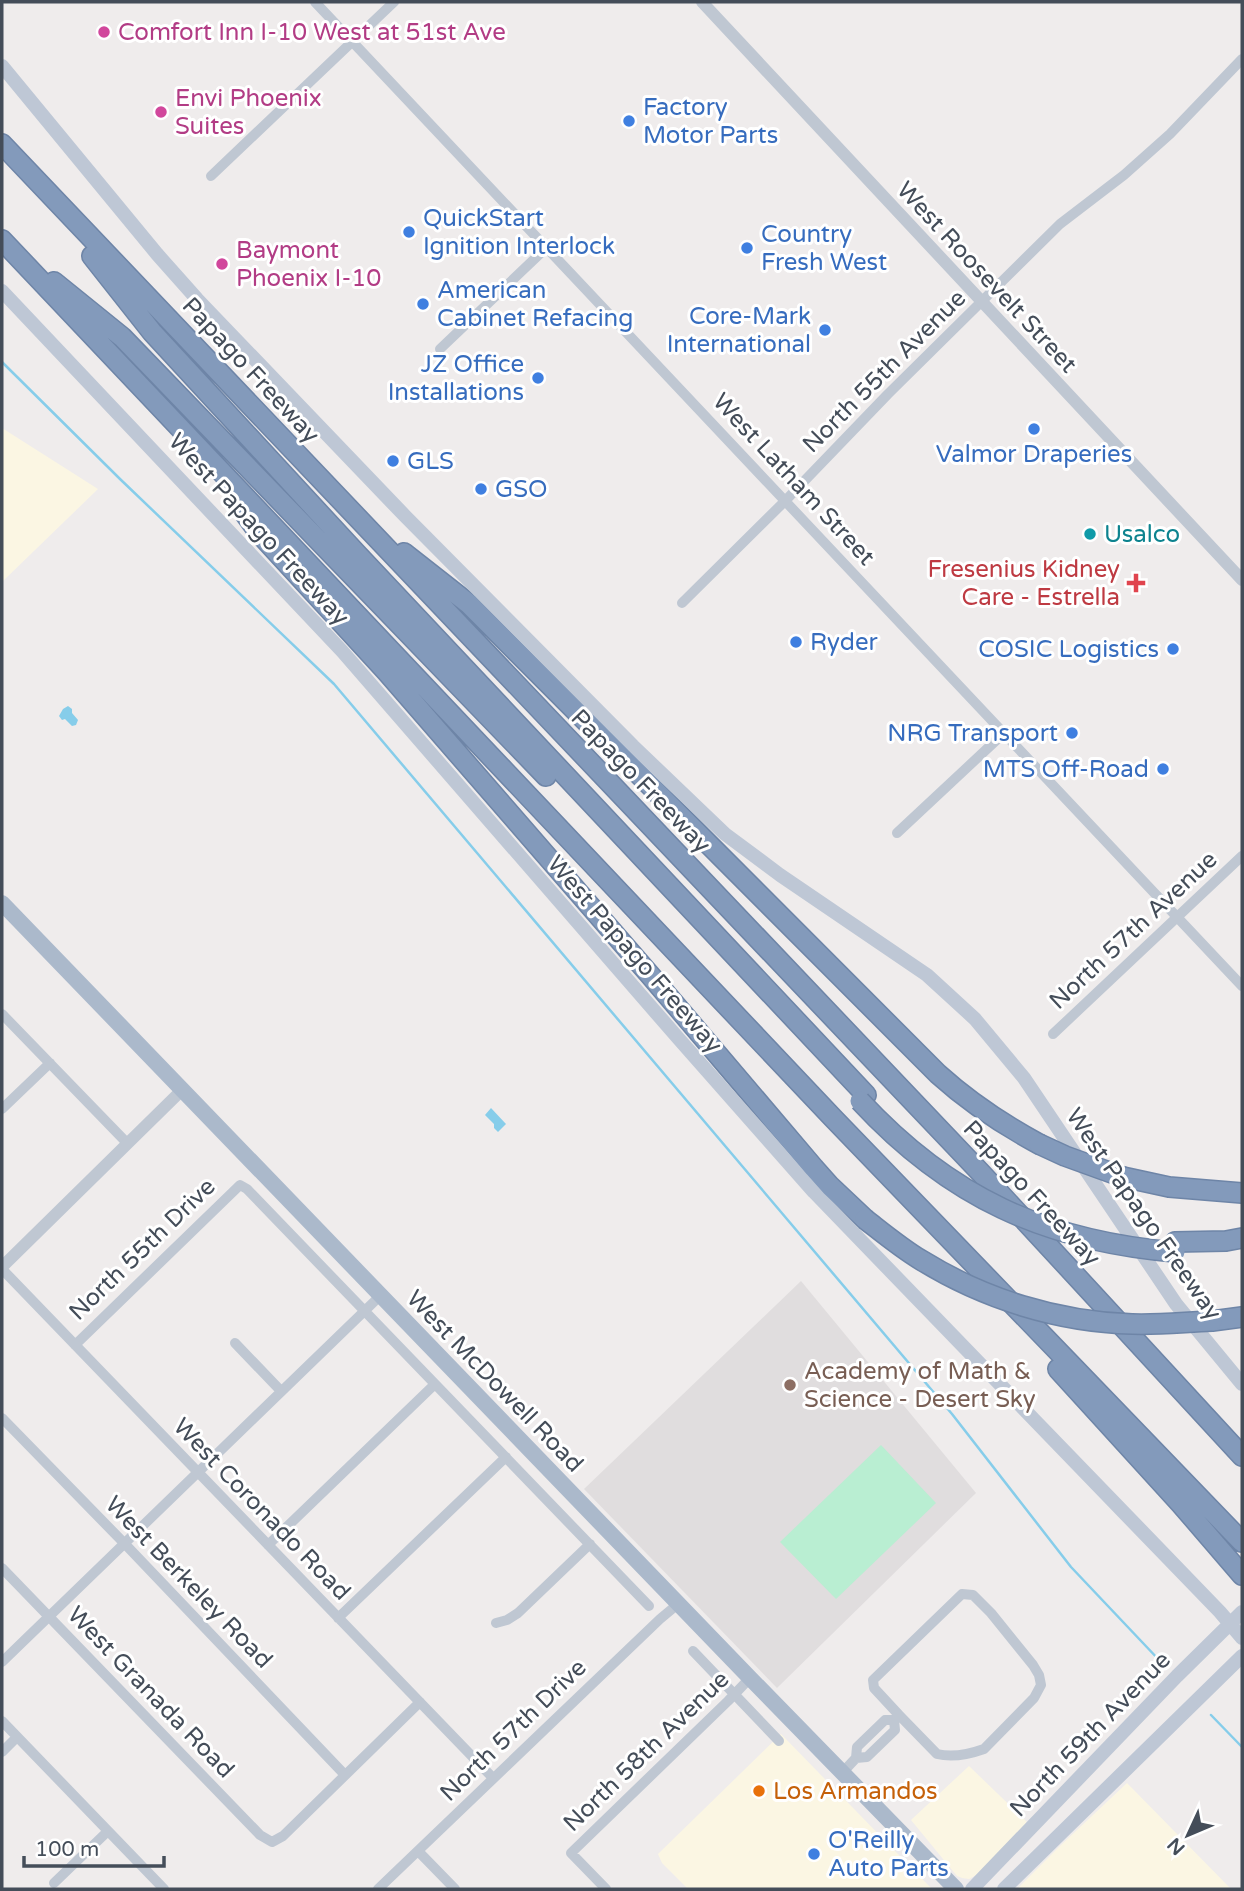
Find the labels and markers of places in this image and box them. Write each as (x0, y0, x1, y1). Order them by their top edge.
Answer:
place label: Comfort Inn I-10 West at 51st Ave (118, 18, 506, 47)
marker: Comfort Inn I-10 West at 51st Ave (96, 24, 112, 40)
place label: Envi Phoenix Suites (175, 84, 322, 141)
place label: Factory Motor Parts (643, 93, 778, 150)
marker: Envi Phoenix Suites (153, 104, 169, 120)
marker: Factory Motor Parts (621, 113, 637, 129)
place label: QuickStart Ignition Interlock (423, 204, 615, 261)
place label: Country Fresh West (761, 220, 887, 277)
marker: QuickStart Ignition Interlock (401, 224, 417, 240)
place label: Baymont Phoenix I-10 (236, 236, 381, 293)
marker: Country Fresh West (739, 240, 755, 256)
marker: Baymont Phoenix I-10 (214, 256, 230, 272)
place label: American Cabinet Refacing (437, 276, 633, 333)
marker: American Cabinet Refacing (415, 296, 431, 312)
place label: Core-Mark International (667, 302, 811, 359)
marker: Core-Mark International (817, 322, 833, 338)
place label: JZ Office Installations (388, 350, 524, 407)
marker: JZ Office Installations (530, 370, 546, 386)
marker: Valmor Draperies (1026, 421, 1042, 437)
place label: Valmor Draperies (936, 440, 1132, 469)
place label: GLS (407, 447, 454, 476)
marker: GLS (385, 453, 401, 469)
place label: GSO (495, 475, 547, 504)
marker: GSO (473, 481, 489, 497)
place label: Usalco (1104, 520, 1180, 549)
marker: Usalco (1082, 526, 1098, 542)
place label: Fresenius Kidney Care - Estrella (927, 555, 1120, 612)
marker: Fresenius Kidney Care - Estrella (1126, 573, 1146, 593)
place label: Ryder (810, 628, 879, 657)
marker: Ryder (788, 634, 804, 650)
place label: COSIC Logistics (978, 635, 1159, 664)
marker: COSIC Logistics (1165, 641, 1181, 657)
place label: NRG Transport (887, 719, 1058, 748)
marker: NRG Transport (1064, 725, 1080, 741)
place label: MTS Off-Road (983, 755, 1149, 784)
marker: MTS Off-Road (1155, 761, 1171, 777)
place label: Academy of Math & Science - Desert Sky (804, 1357, 1036, 1414)
marker: Academy of Math & Science - Desert Sky (782, 1377, 798, 1393)
place label: Los Armandos (773, 1777, 938, 1806)
marker: Los Armandos (751, 1783, 767, 1799)
place label: O'Reilly Auto Parts (828, 1826, 949, 1883)
marker: O'Reilly Auto Parts (806, 1846, 822, 1862)

